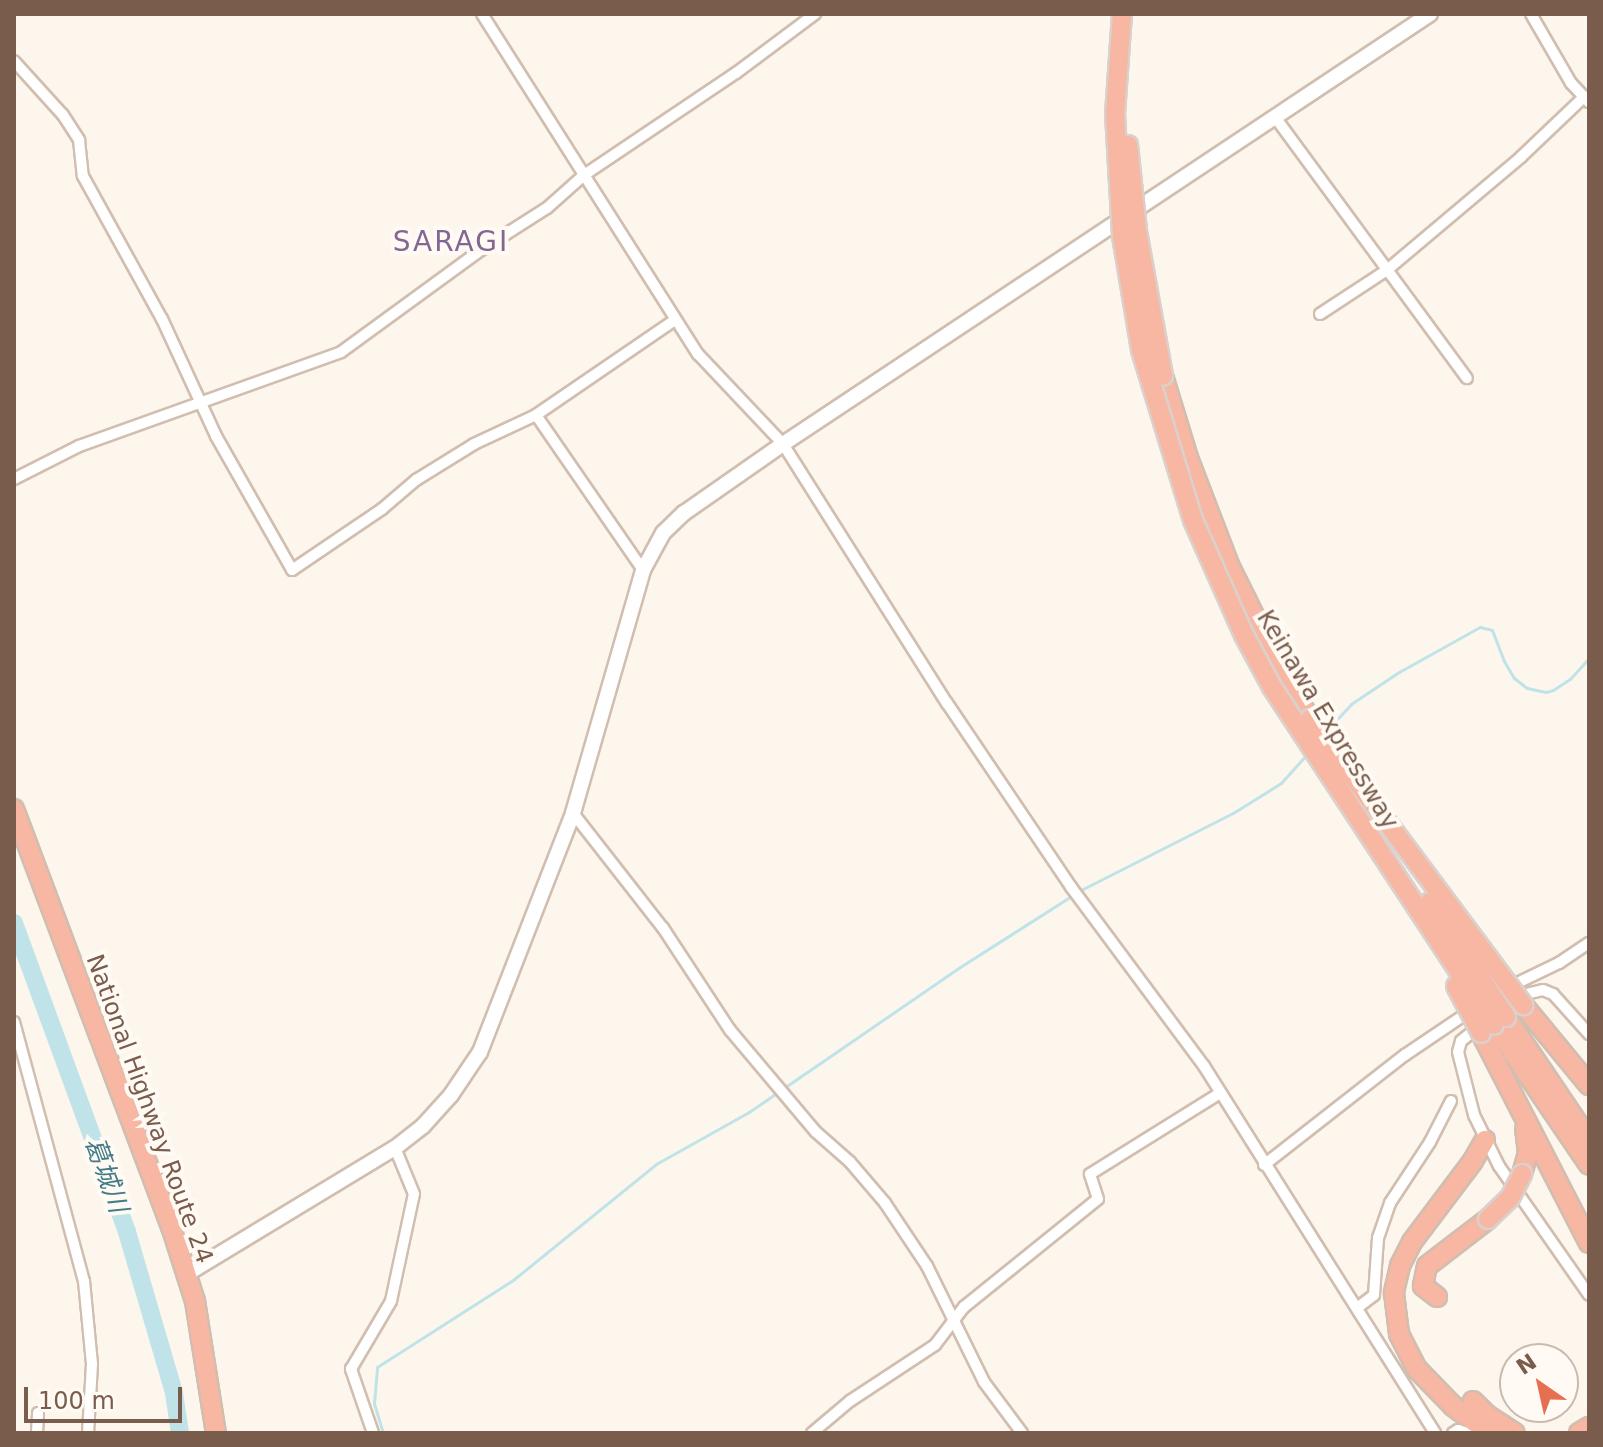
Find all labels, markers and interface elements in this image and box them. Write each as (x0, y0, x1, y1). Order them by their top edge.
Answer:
district label: SARAGI (393, 225, 509, 259)
street label: Keinawa Expressway (1250, 605, 1404, 835)
street label: National Highway Route 24 (80, 951, 218, 1267)
water label: 葛城川 (78, 1133, 134, 1217)
north arrow (1499, 1343, 1579, 1423)
text: N (1512, 1349, 1541, 1380)
scale bar (28, 1371, 186, 1421)
text: 100 m (38, 1387, 115, 1415)

